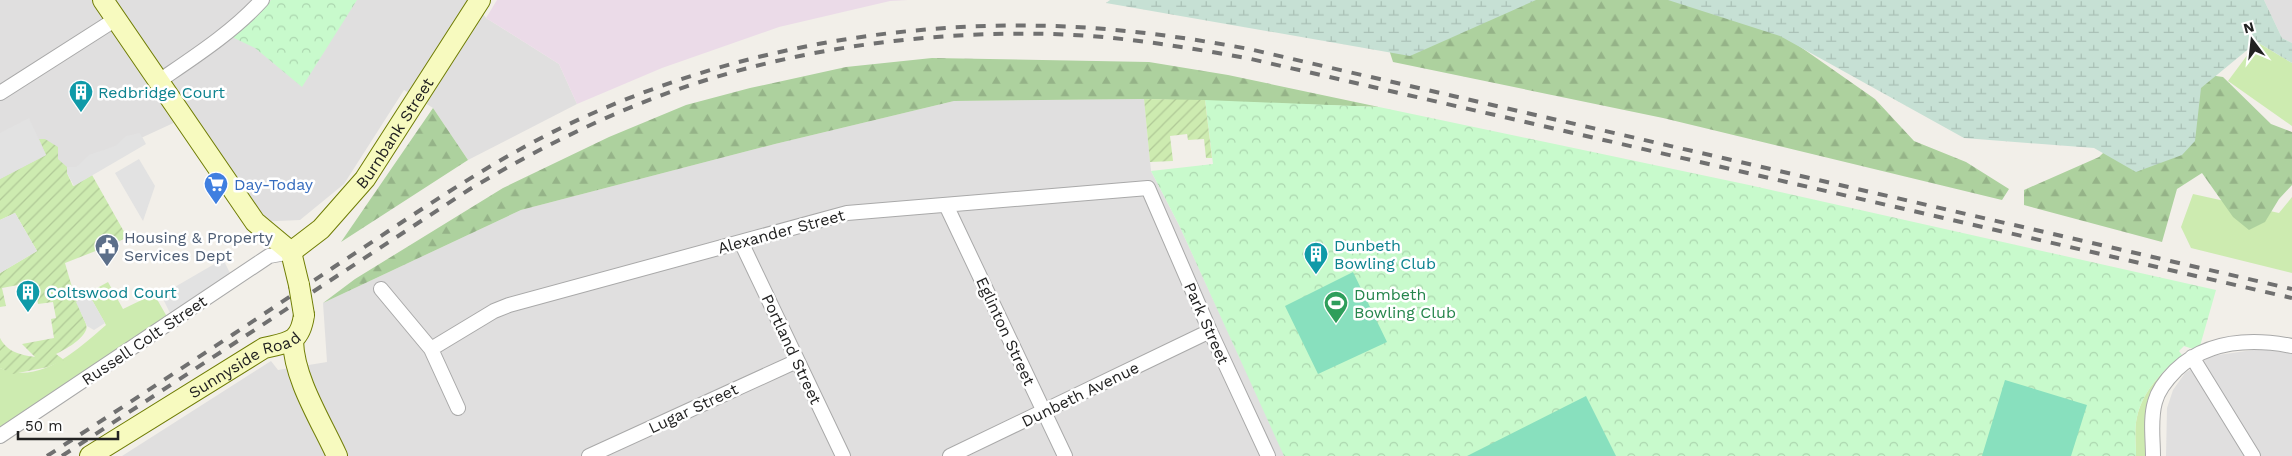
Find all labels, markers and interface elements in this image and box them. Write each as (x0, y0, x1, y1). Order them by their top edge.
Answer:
north arrow (2227, 15, 2277, 65)
text: N (2242, 18, 2256, 37)
street label: Burnbank Street (352, 74, 438, 193)
building icon: Redbridge Court (68, 79, 94, 113)
place label: Redbridge Court (98, 83, 225, 102)
supermarket icon: Day-Today (203, 171, 229, 205)
place label: Day-Today (234, 175, 314, 194)
street label: Alexander Street (716, 205, 847, 258)
place label: Housing & Property Services Dept (124, 228, 274, 265)
public building icon: Housing & Property Services Dept (94, 233, 120, 267)
place label: Dunbeth Bowling Club (1334, 236, 1436, 273)
building icon: Dunbeth Bowling Club (1303, 241, 1329, 275)
street label: Eglinton Street (972, 274, 1039, 389)
building icon: Coltswood Court (15, 279, 41, 313)
street label: Park Street (1180, 279, 1233, 367)
place label: Coltswood Court (46, 283, 177, 302)
place label: Dumbeth Bowling Club (1354, 285, 1456, 322)
sports icon: Dumbeth Bowling Club (1323, 290, 1349, 324)
street label: Russell Colt Street (78, 291, 211, 389)
street label: Portland Street (758, 291, 826, 408)
street label: Sunnyside Road (185, 328, 305, 402)
street label: Dunbeth Avenue (1018, 358, 1142, 431)
street label: Lugar Street (645, 379, 741, 437)
scale bar (18, 408, 118, 440)
text: 50 m (25, 417, 62, 435)

